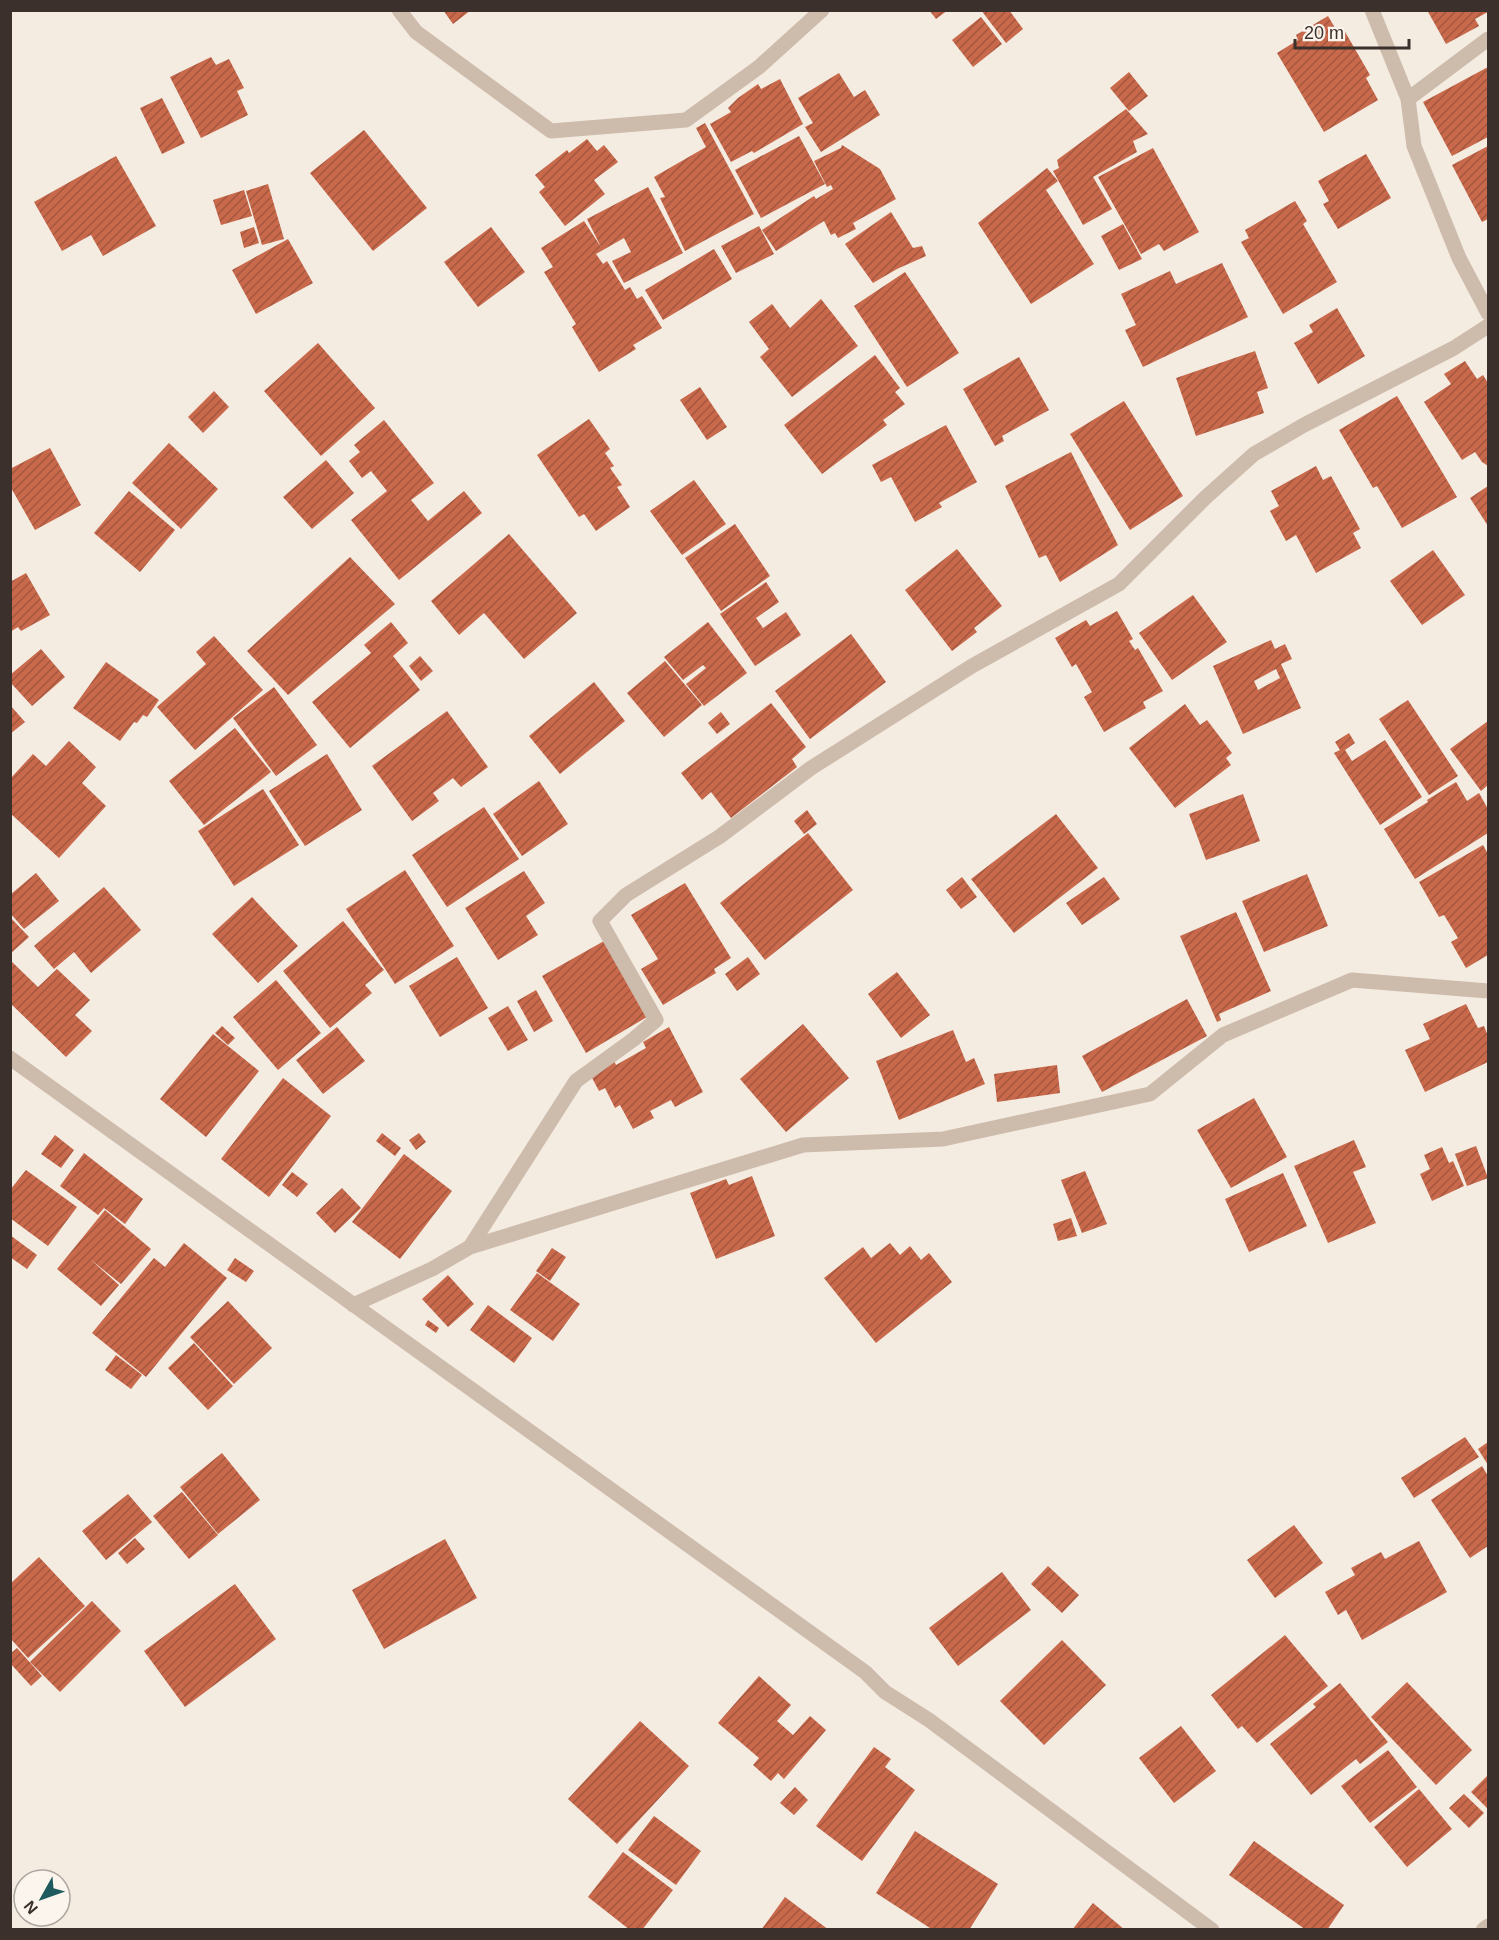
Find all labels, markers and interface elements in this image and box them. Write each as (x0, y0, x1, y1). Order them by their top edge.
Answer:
scale bar (1295, 12, 1409, 50)
text: 20 m (1304, 23, 1344, 43)
north arrow (12, 1868, 72, 1928)
text: N (21, 1897, 41, 1917)

